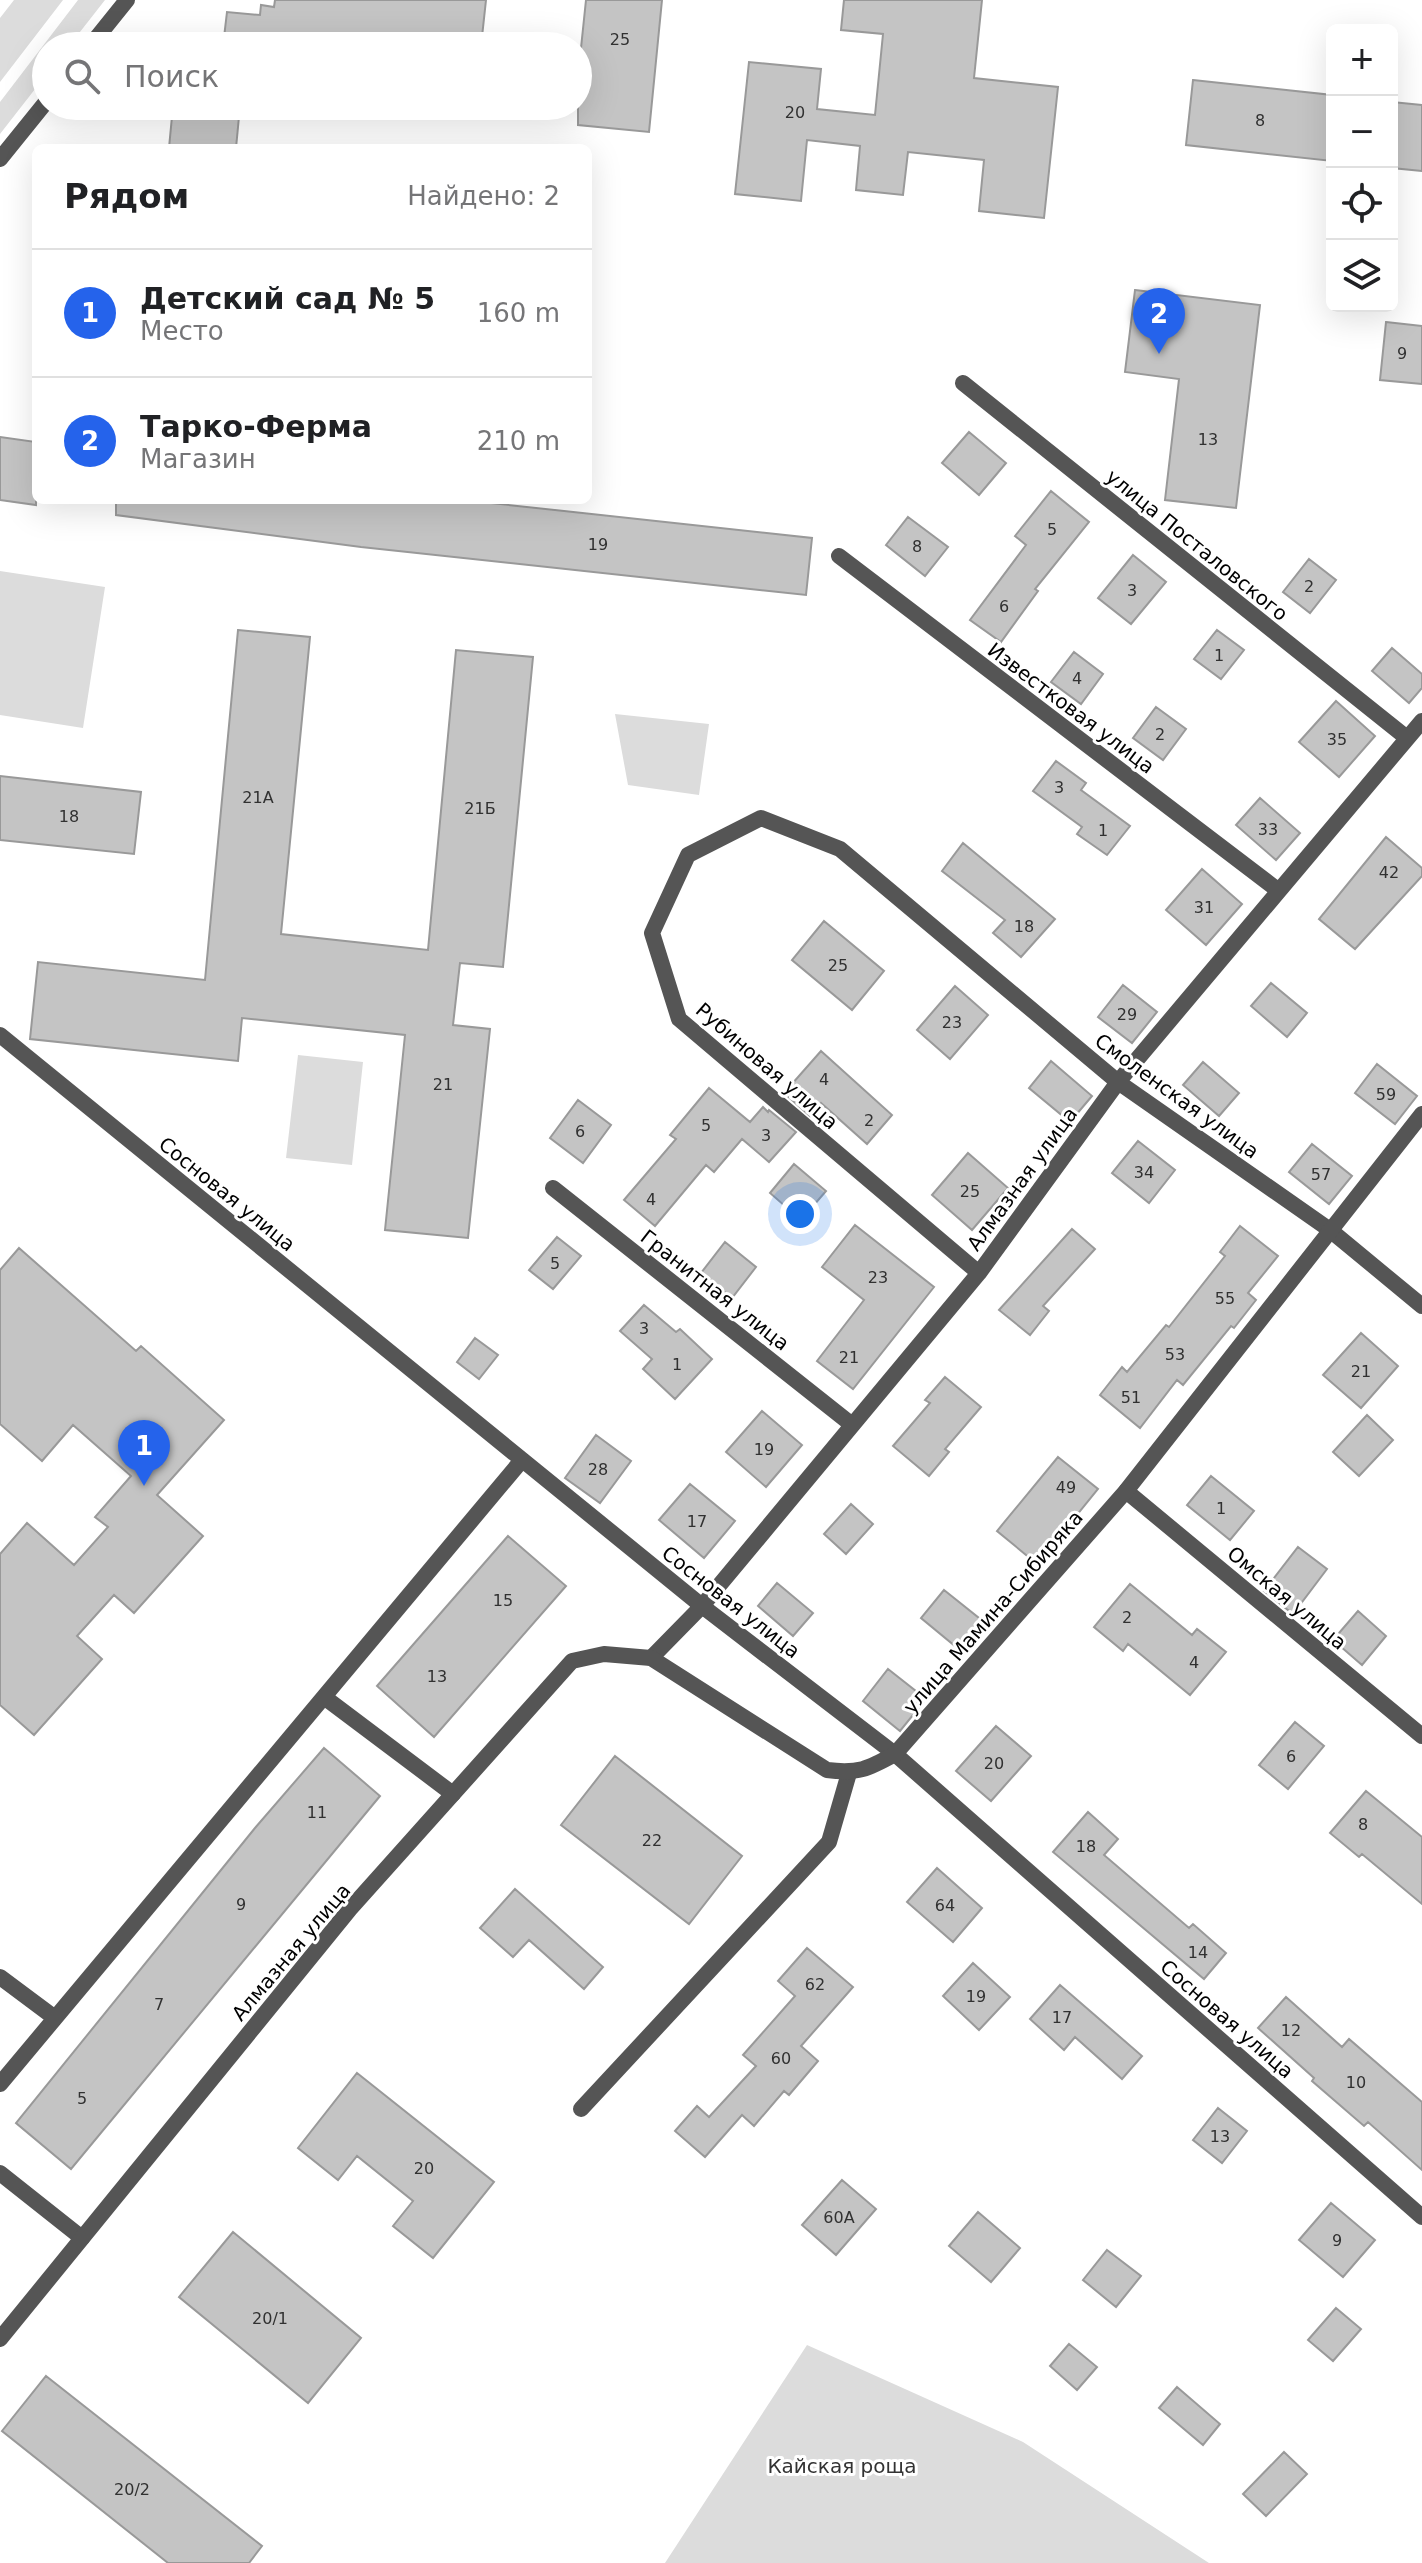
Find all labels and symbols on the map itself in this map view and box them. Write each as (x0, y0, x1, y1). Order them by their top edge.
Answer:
house number: 25 (610, 30, 630, 49)
house number: 20 (785, 103, 805, 122)
house number: 8 (1255, 111, 1265, 130)
pin: 2 (1133, 288, 1185, 354)
house number: 9 (1397, 344, 1407, 363)
house number: 13 (1198, 430, 1218, 449)
street label: улица Посталовского (1101, 464, 1293, 626)
house number: 5 (1047, 520, 1057, 539)
house number: 19 (588, 535, 608, 554)
house number: 8 (912, 537, 922, 556)
house number: 2 (1304, 577, 1314, 596)
house number: 3 (1127, 581, 1137, 600)
house number: 6 (999, 597, 1009, 616)
street label: Известковая улица (983, 637, 1159, 779)
house number: 1 (1214, 646, 1224, 665)
house number: 4 (1072, 669, 1082, 688)
house number: 2 (1155, 725, 1165, 744)
house number: 35 (1327, 730, 1347, 749)
house number: 3 (1054, 778, 1064, 797)
house number: 21А (242, 788, 274, 807)
house number: 21Б (464, 799, 496, 818)
house number: 18 (59, 807, 79, 826)
house number: 33 (1258, 820, 1278, 839)
house number: 1 (1098, 821, 1108, 840)
house number: 42 (1379, 863, 1399, 882)
house number: 31 (1194, 898, 1214, 917)
house number: 18 (1014, 917, 1034, 936)
house number: 25 (828, 956, 848, 975)
street label: Рубиновая улица (691, 998, 843, 1134)
house number: 29 (1117, 1005, 1137, 1024)
house number: 23 (942, 1013, 962, 1032)
street label: Смоленская улица (1090, 1028, 1264, 1164)
house number: 4 (819, 1070, 829, 1089)
house number: 21 (433, 1075, 453, 1094)
house number: 59 (1376, 1085, 1396, 1104)
street label: Алмазная улица (962, 1103, 1082, 1255)
house number: 2 (864, 1111, 874, 1130)
house number: 5 (701, 1116, 711, 1135)
house number: 6 (575, 1122, 585, 1141)
house number: 3 (761, 1126, 771, 1145)
street label: Сосновая улица (154, 1132, 300, 1256)
house number: 34 (1134, 1163, 1154, 1182)
house number: 57 (1311, 1165, 1331, 1184)
house number: 25 (960, 1182, 980, 1201)
house number: 4 (646, 1190, 656, 1209)
your location (780, 1194, 820, 1234)
street label: Гранитная улица (636, 1224, 794, 1356)
house number: 5 (550, 1254, 560, 1273)
house number: 23 (868, 1268, 888, 1287)
house number: 55 (1215, 1289, 1235, 1308)
house number: 3 (639, 1319, 649, 1338)
house number: 53 (1165, 1345, 1185, 1364)
house number: 21 (839, 1348, 859, 1367)
house number: 1 (672, 1355, 682, 1374)
house number: 21 (1351, 1362, 1371, 1381)
house number: 51 (1121, 1388, 1141, 1407)
pin: 1 (118, 1420, 170, 1486)
house number: 19 (754, 1440, 774, 1459)
house number: 28 (588, 1460, 608, 1479)
house number: 49 (1056, 1478, 1076, 1497)
house number: 1 (1216, 1499, 1226, 1518)
street label: улица Мамина-Сибиряка (898, 1506, 1088, 1718)
house number: 17 (687, 1512, 707, 1531)
street label: Сосновая улица (657, 1541, 805, 1663)
street label: Омская улица (1223, 1541, 1351, 1655)
house number: 15 (493, 1591, 513, 1610)
house number: 2 (1122, 1608, 1132, 1627)
house number: 4 (1189, 1653, 1199, 1672)
house number: 13 (427, 1667, 447, 1686)
house number: 6 (1286, 1747, 1296, 1766)
house number: 20 (984, 1754, 1004, 1773)
house number: 11 (307, 1803, 327, 1822)
house number: 8 (1358, 1815, 1368, 1834)
house number: 22 (642, 1831, 662, 1850)
house number: 18 (1076, 1837, 1096, 1856)
street label: Алмазная улица (227, 1879, 355, 2025)
house number: 9 (236, 1895, 246, 1914)
house number: 64 (935, 1896, 955, 1915)
house number: 14 (1188, 1943, 1208, 1962)
street label: Сосновая улица (1156, 1955, 1298, 2083)
house number: 62 (805, 1975, 825, 1994)
house number: 19 (966, 1987, 986, 2006)
house number: 7 (154, 1995, 164, 2014)
house number: 17 (1052, 2008, 1072, 2027)
house number: 12 (1281, 2021, 1301, 2040)
house number: 60 (771, 2049, 791, 2068)
house number: 10 (1346, 2073, 1366, 2092)
house number: 5 (77, 2089, 87, 2108)
house number: 13 (1210, 2127, 1230, 2146)
house number: 20 (414, 2159, 434, 2178)
house number: 60А (823, 2208, 855, 2227)
house number: 9 (1332, 2231, 1342, 2250)
house number: 20/1 (252, 2309, 288, 2328)
park label: Кайская роща (767, 2454, 917, 2478)
house number: 20/2 (114, 2480, 150, 2499)

